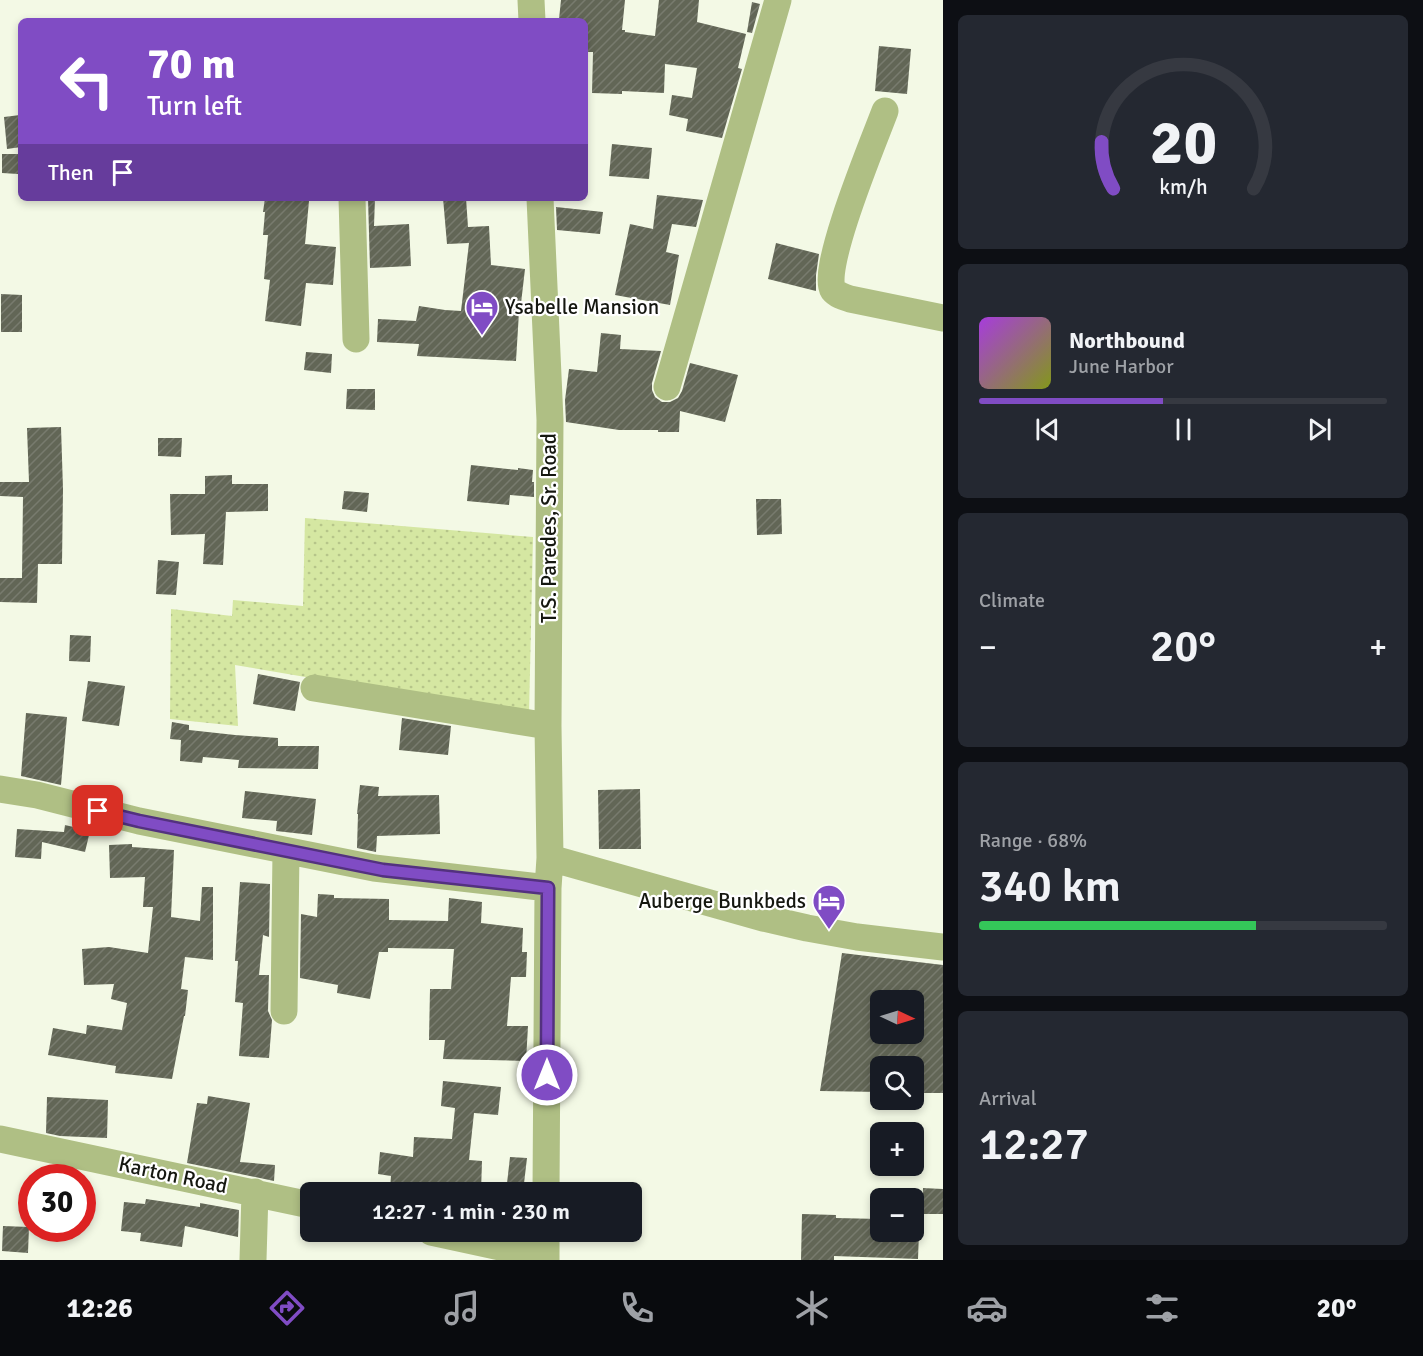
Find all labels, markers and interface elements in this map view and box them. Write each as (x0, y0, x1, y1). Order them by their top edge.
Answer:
text: 70 m (147, 39, 236, 90)
icon: left (48, 42, 126, 120)
text: Turn left (147, 90, 242, 123)
text: 20 (1149, 104, 1217, 181)
icon: arrive (106, 156, 139, 189)
text: Then (48, 159, 94, 186)
text: km/h (1159, 174, 1207, 200)
hotel icon: Ysabelle Mansion (464, 289, 500, 336)
place label: Ysabelle Mansion (505, 294, 659, 320)
text: Northbound (1069, 327, 1185, 354)
text: June Harbor (1069, 354, 1174, 379)
icon: previous (1031, 413, 1064, 446)
icon: pause (1167, 413, 1200, 446)
icon: next (1303, 413, 1336, 446)
street label: T.S. Paredes, Sr. Road (536, 433, 562, 623)
text: Climate (979, 588, 1045, 613)
text: 20° (1150, 619, 1216, 674)
text: − (979, 627, 997, 668)
text: + (1369, 627, 1387, 668)
pin (72, 785, 123, 836)
icon: arrive (81, 794, 114, 827)
text: Range · 68% (979, 828, 1087, 853)
text: 340 km (979, 859, 1121, 914)
hotel icon: Auberge Bunkbeds (811, 883, 847, 930)
place label: Auberge Bunkbeds (638, 888, 806, 914)
north arrow (870, 990, 924, 1044)
map controls (870, 990, 924, 1242)
position arrow (515, 1043, 579, 1107)
button: search (870, 1056, 924, 1110)
text: Arrival (979, 1086, 1037, 1111)
text: 12:27 (979, 1117, 1089, 1172)
button: + (870, 1122, 924, 1176)
street label: Karton Road (116, 1151, 230, 1199)
speed limit sign: 30 (18, 1164, 96, 1242)
button: − (870, 1188, 924, 1242)
text: 12:27 · 1 min · 230 m (372, 1198, 570, 1225)
icon: directions (266, 1287, 308, 1329)
icon: music (441, 1287, 483, 1329)
icon: phone (616, 1287, 658, 1329)
icon: climate (791, 1287, 833, 1329)
icon: car (966, 1287, 1008, 1329)
icon: filters (1141, 1287, 1183, 1329)
text: 12:26 (67, 1292, 133, 1325)
text: 20° (1316, 1292, 1356, 1325)

